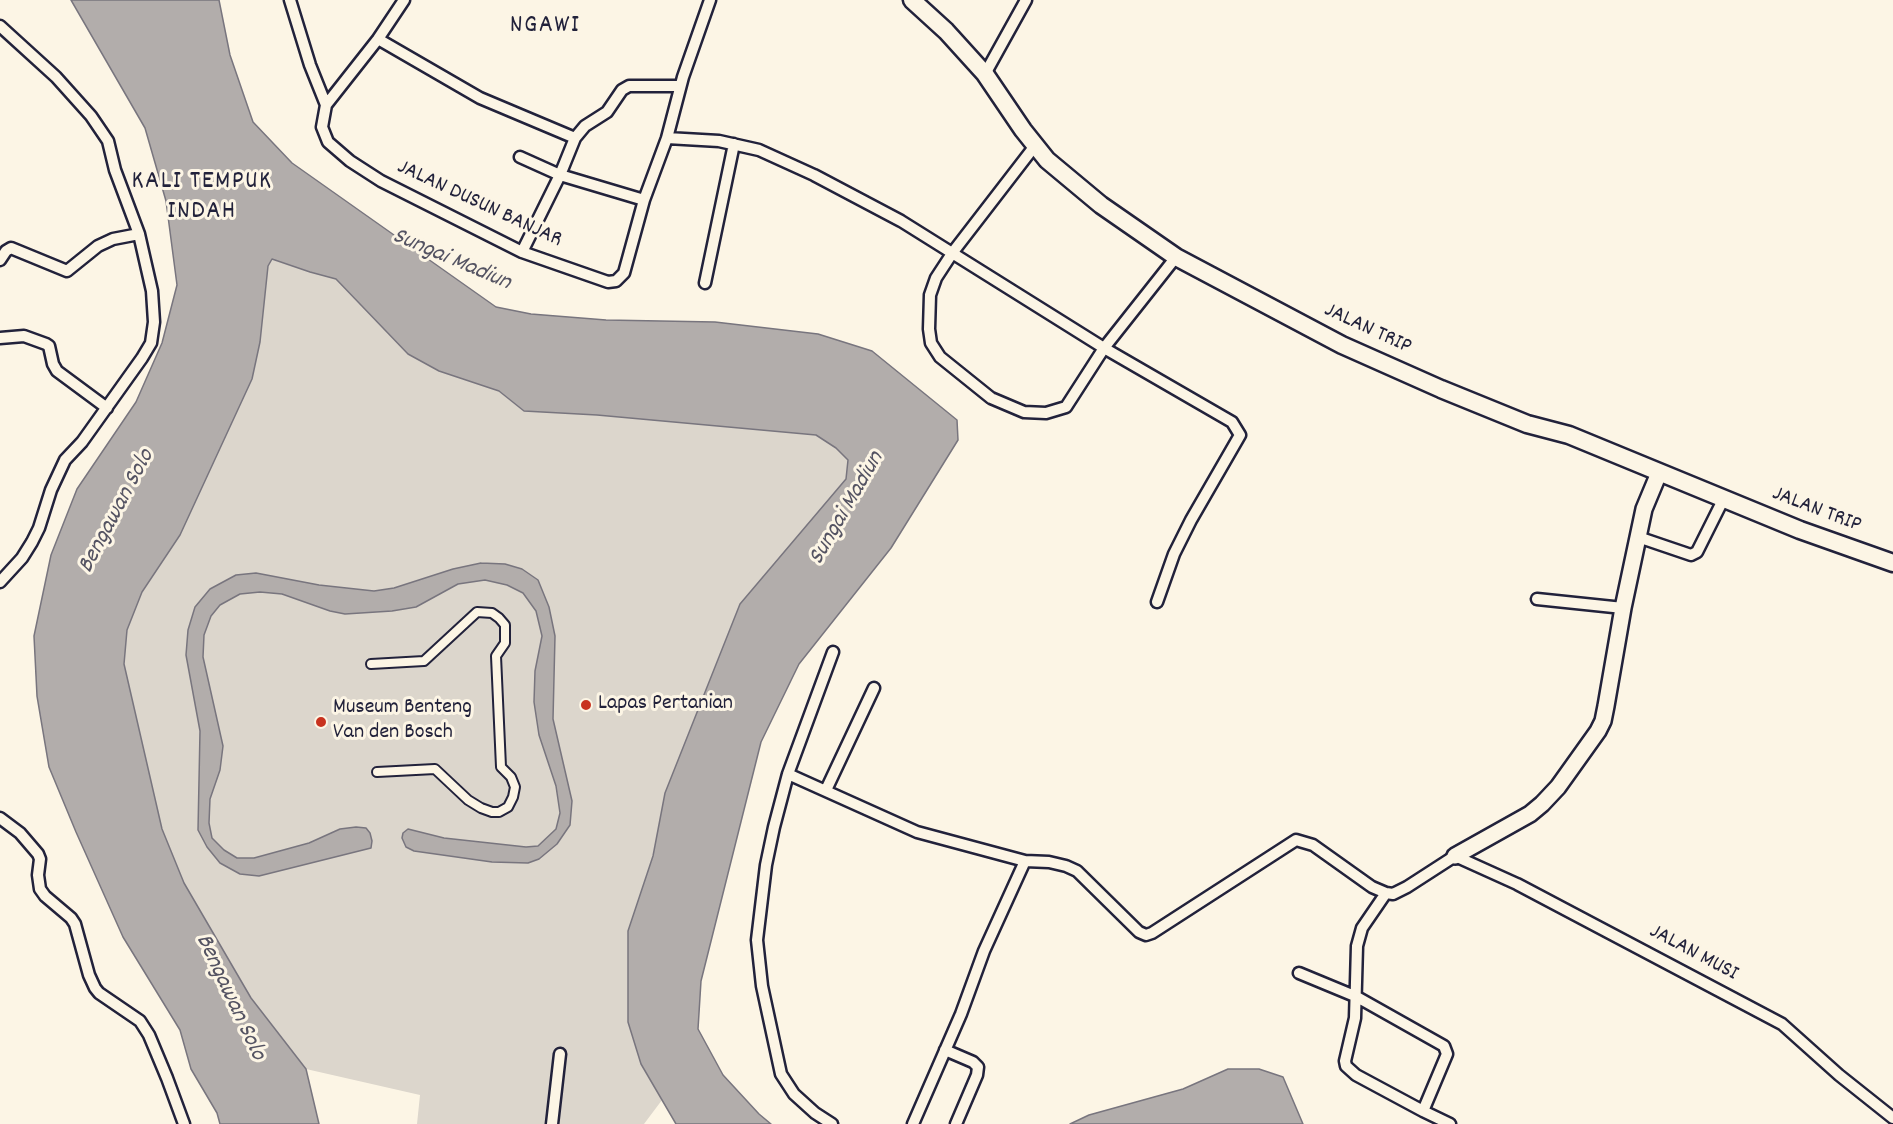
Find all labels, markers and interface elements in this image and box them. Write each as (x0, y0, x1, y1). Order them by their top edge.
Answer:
district label: NGAWI (510, 11, 580, 43)
street label: JALAN DUSUN BANJAR (392, 155, 566, 255)
district label: KALI TEMPUK INDAH (131, 167, 273, 228)
water label: Sungai Madiun (387, 223, 515, 299)
street label: JALAN TRIP (1319, 298, 1415, 362)
water label: Bengawan Solo (73, 445, 163, 579)
water label: Sungai Madiun (804, 447, 892, 571)
street label: JALAN TRIP (1768, 482, 1864, 540)
place label: Lapas Pertanian (598, 692, 733, 718)
place label: Museum Benteng Van den Bosch (333, 696, 472, 748)
marker: Lapas Pertanian (579, 698, 593, 712)
marker: Museum Benteng Van den Bosch (314, 715, 328, 729)
street label: JALAN MUSI (1644, 920, 1742, 988)
water label: Bengawan Solo (187, 930, 271, 1066)

